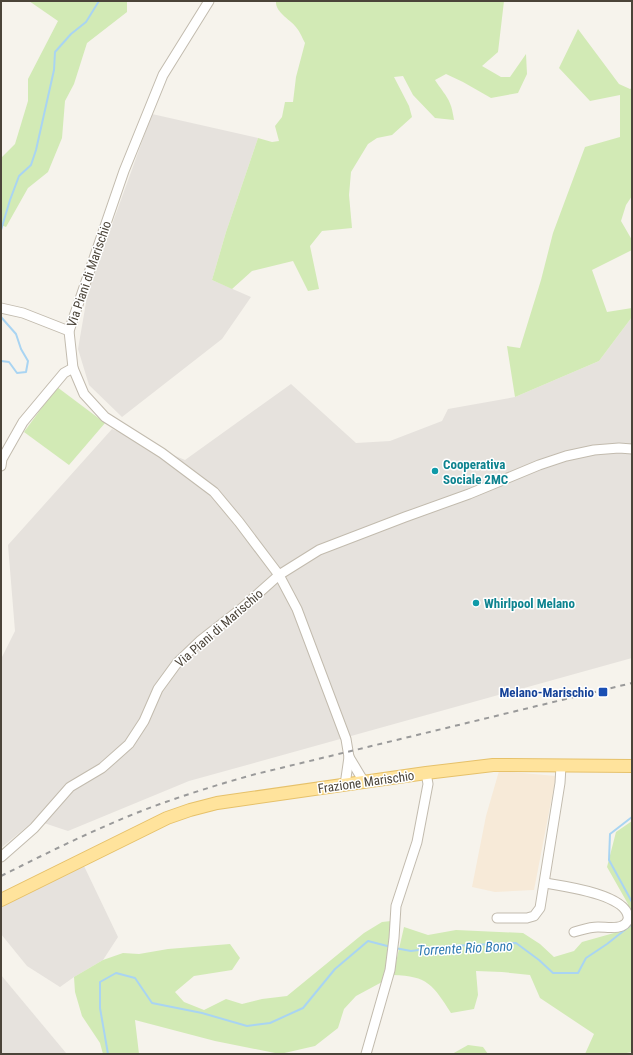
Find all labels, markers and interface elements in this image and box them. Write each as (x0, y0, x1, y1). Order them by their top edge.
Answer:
street label: Via Piani di Marischio (64, 219, 114, 329)
place label: Cooperativa Sociale 2MC (443, 457, 509, 487)
marker: Cooperativa Sociale 2MC (430, 466, 440, 476)
street label: Via Piani di Marischio (172, 586, 266, 670)
place label: Whirlpool Melano (484, 596, 576, 611)
marker: Whirlpool Melano (471, 598, 481, 608)
place label: Melano-Marischio (499, 685, 595, 700)
marker: Melano-Marischio (597, 686, 609, 698)
street label: Frazione Marischio (317, 768, 415, 796)
water label: Torrente Rio Bono (417, 937, 513, 958)

